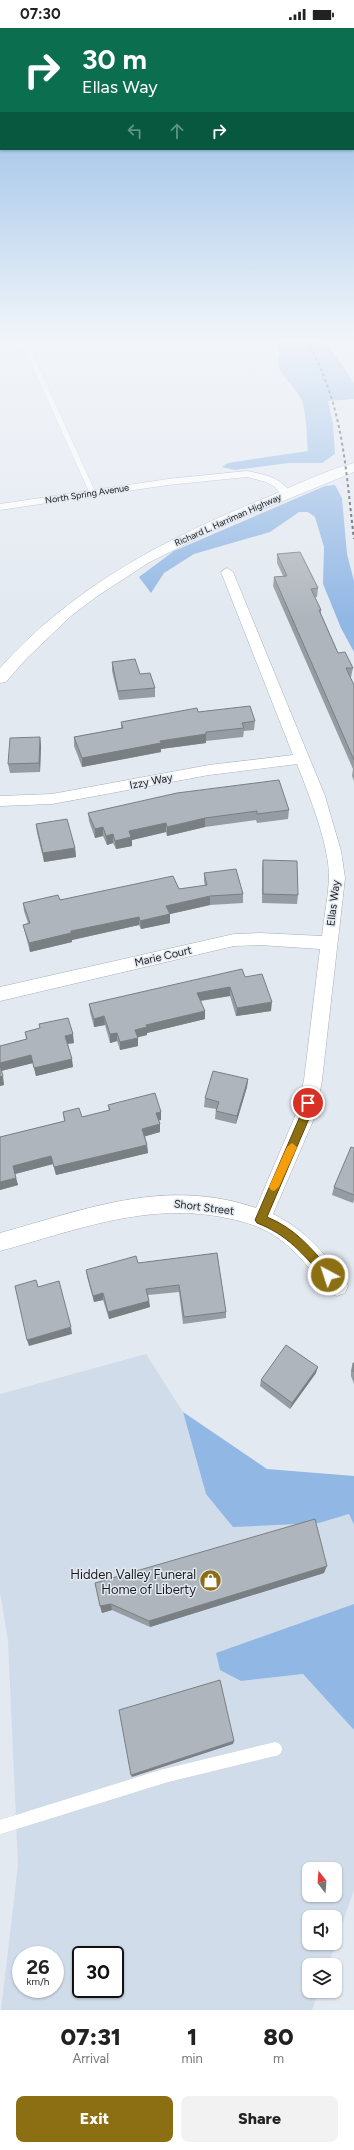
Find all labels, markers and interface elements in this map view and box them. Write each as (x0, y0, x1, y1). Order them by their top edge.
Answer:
text: 07:30 (20, 5, 61, 23)
text: 30 m (82, 42, 147, 76)
icon: right (16, 44, 68, 96)
text: Ellas Way (82, 76, 158, 98)
icon: left (124, 120, 146, 142)
icon: ahead (166, 120, 188, 142)
icon: right (208, 120, 230, 142)
street label: North Spring Avenue (44, 481, 130, 506)
street label: Richard L. Harriman Highway (173, 491, 283, 548)
street label: Izzy Way (128, 771, 174, 792)
street label: Ellas Way (324, 879, 343, 927)
street label: Marie Court (133, 944, 193, 969)
pin (291, 1086, 325, 1120)
icon: arrive (297, 1092, 319, 1114)
street label: Short Street (173, 1197, 235, 1218)
position arrow (307, 1254, 349, 1296)
place label: Hidden Valley Funeral Home of Liberty (70, 1567, 196, 1597)
shop icon: Hidden Valley Funeral Home of Liberty (198, 1568, 224, 1594)
north arrow (302, 1862, 342, 1902)
map controls (302, 1862, 342, 1998)
button: sound (302, 1910, 342, 1950)
speed limit sign: 30 (72, 1946, 124, 1998)
text: 26 (26, 1955, 50, 1979)
button: layers (302, 1958, 342, 1998)
text: km/h (27, 1975, 49, 1988)
text: 07:31 (60, 2022, 121, 2051)
text: 1 (187, 2022, 197, 2051)
text: 80 (263, 2022, 294, 2051)
text: Arrival (72, 2051, 109, 2066)
text: min (182, 2051, 203, 2066)
text: m (273, 2051, 284, 2066)
button: Exit (16, 2096, 173, 2142)
button: Share (181, 2096, 338, 2142)

